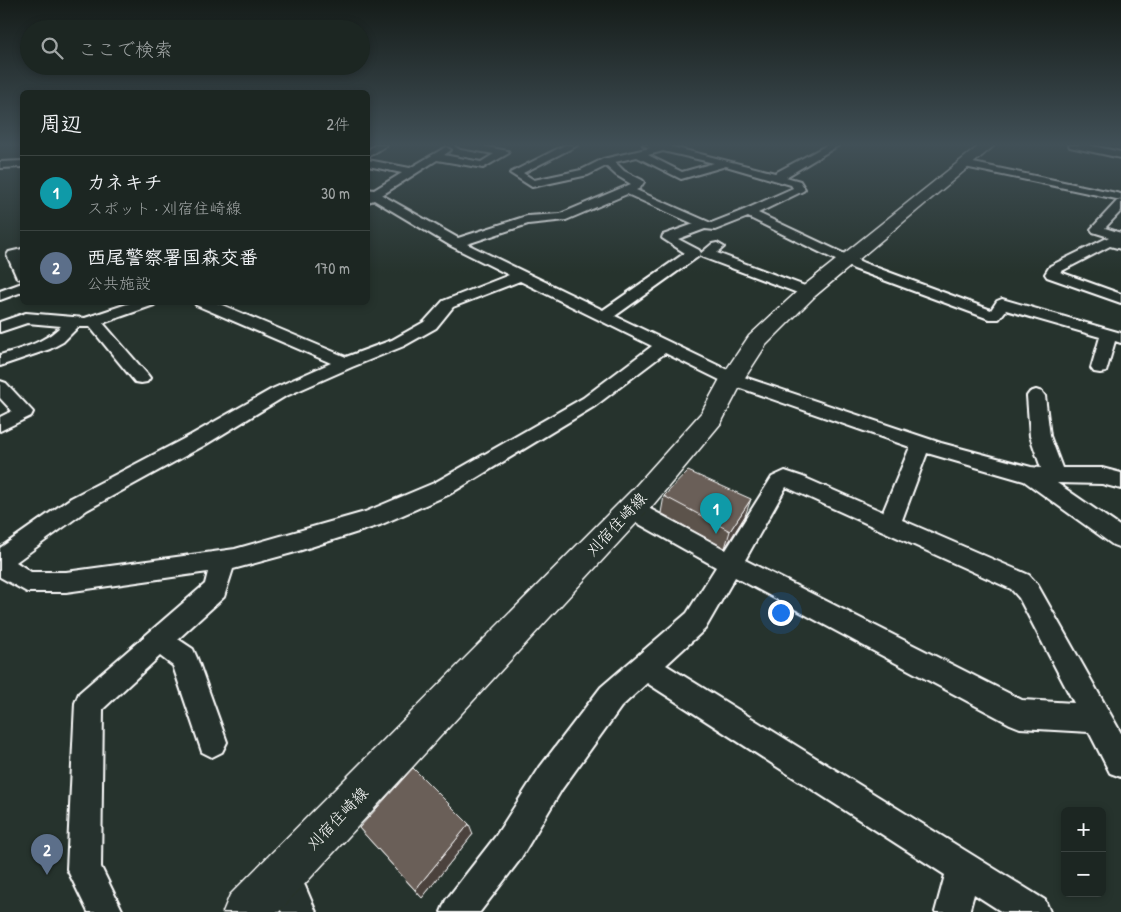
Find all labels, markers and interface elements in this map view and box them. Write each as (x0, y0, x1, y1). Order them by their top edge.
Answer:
search box (20, 20, 370, 75)
icon: search (38, 34, 66, 62)
text: ここで検索 (78, 36, 173, 62)
text: 周辺 (40, 109, 82, 138)
text: 2件 (327, 113, 350, 135)
text: カネキチ (87, 169, 163, 195)
text: 1 (53, 182, 59, 204)
text: 30 m (321, 182, 350, 204)
text: スポット · 刈宿住崎線 (87, 197, 242, 219)
text: 西尾警察署国森交番 (87, 244, 258, 270)
text: 2 (52, 257, 60, 279)
text: 170 m (315, 257, 350, 279)
text: 公共施設 (87, 272, 151, 294)
street label: 刈宿住崎線 (581, 487, 651, 561)
pin: 1 (700, 493, 732, 534)
your location (768, 600, 794, 626)
street label: 刈宿住崎線 (301, 782, 373, 854)
map controls (1061, 807, 1106, 897)
button: + (1061, 807, 1106, 852)
pin: 2 (31, 834, 63, 875)
button: − (1061, 852, 1106, 897)

